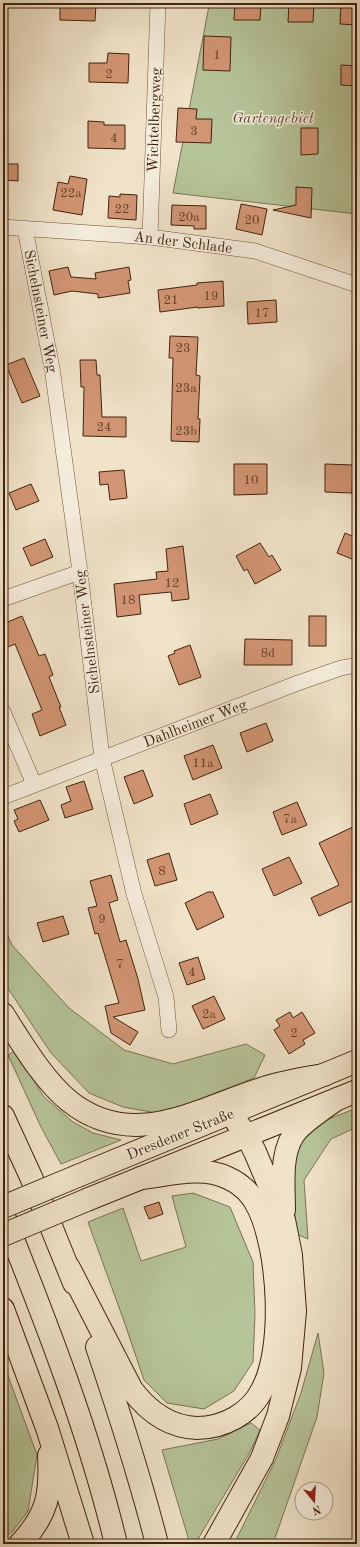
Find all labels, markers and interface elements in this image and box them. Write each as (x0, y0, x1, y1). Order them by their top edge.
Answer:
house number: 1 (213, 49, 221, 62)
street label: Wichtelbergweg (146, 67, 165, 173)
house number: 2 (105, 68, 113, 81)
park label: Gartengebiet (232, 112, 314, 127)
house number: 3 (190, 125, 198, 138)
house number: 4 (110, 132, 118, 145)
house number: 22a (60, 187, 82, 200)
house number: 22 (114, 203, 130, 216)
house number: 20a (178, 211, 200, 224)
house number: 20 (244, 214, 260, 227)
street label: An der Schlade (133, 230, 233, 257)
street label: Sichelnsteiner Weg (20, 249, 59, 374)
house number: 19 (203, 290, 219, 303)
house number: 21 (163, 294, 179, 307)
house number: 17 (254, 307, 270, 320)
house number: 23 (175, 342, 191, 355)
house number: 23a (175, 382, 197, 395)
house number: 24 (96, 421, 112, 434)
house number: 23b (175, 425, 197, 438)
house number: 10 (243, 474, 259, 487)
street label: Sichelnsteiner Weg (73, 569, 104, 695)
house number: 12 (164, 577, 180, 590)
house number: 18 (120, 594, 136, 607)
house number: 8d (261, 647, 275, 660)
street label: Dahlheimer Weg (142, 698, 249, 751)
house number: 11a (192, 757, 214, 770)
house number: 7a (283, 813, 298, 826)
house number: 8 (158, 865, 166, 878)
house number: 9 (98, 913, 106, 926)
house number: 7 (116, 958, 124, 971)
house number: 4 (188, 966, 196, 979)
house number: 2a (202, 1008, 217, 1021)
house number: 2 (290, 1027, 298, 1040)
street label: Dresdener Straße (125, 1107, 236, 1164)
north arrow (294, 1481, 334, 1521)
text: N (310, 1503, 322, 1516)

